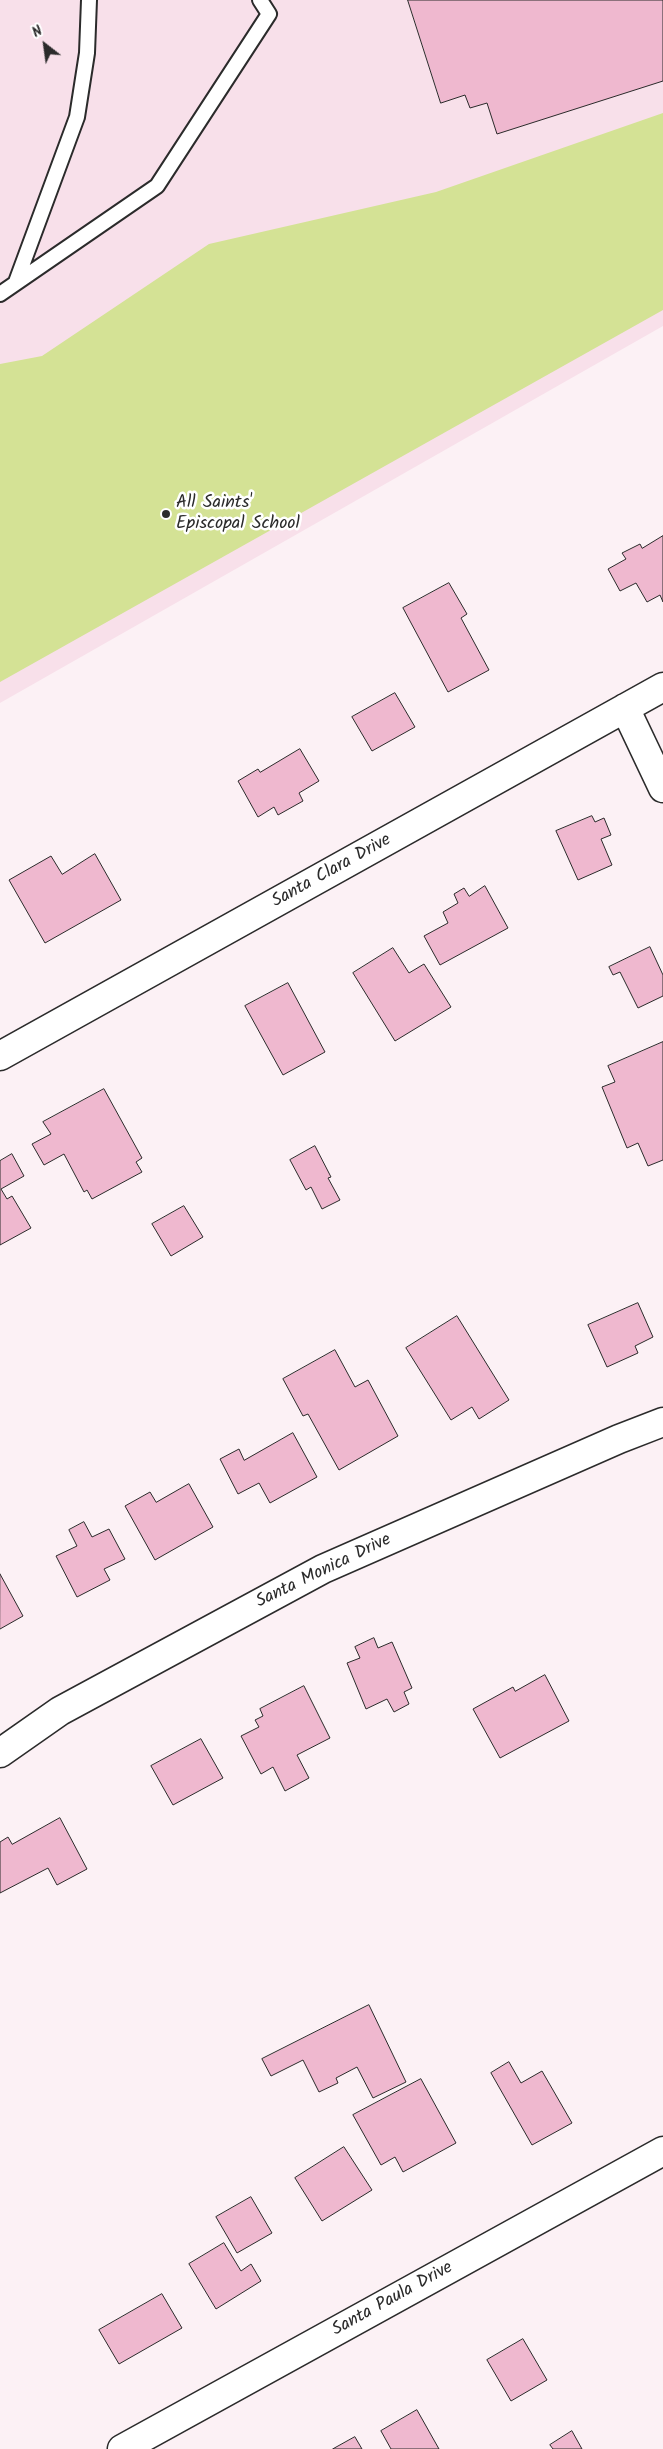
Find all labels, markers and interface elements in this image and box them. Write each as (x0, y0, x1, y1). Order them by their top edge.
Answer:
north arrow (20, 20, 70, 70)
text: N (28, 20, 47, 44)
place label: All Saints' Episcopal School (176, 493, 300, 536)
marker: All Saints' Episcopal School (160, 508, 172, 520)
street label: Santa Clara Drive (269, 830, 395, 914)
street label: Santa Monica Drive (253, 1530, 395, 1614)
street label: Santa Paula Drive (329, 2258, 457, 2342)

